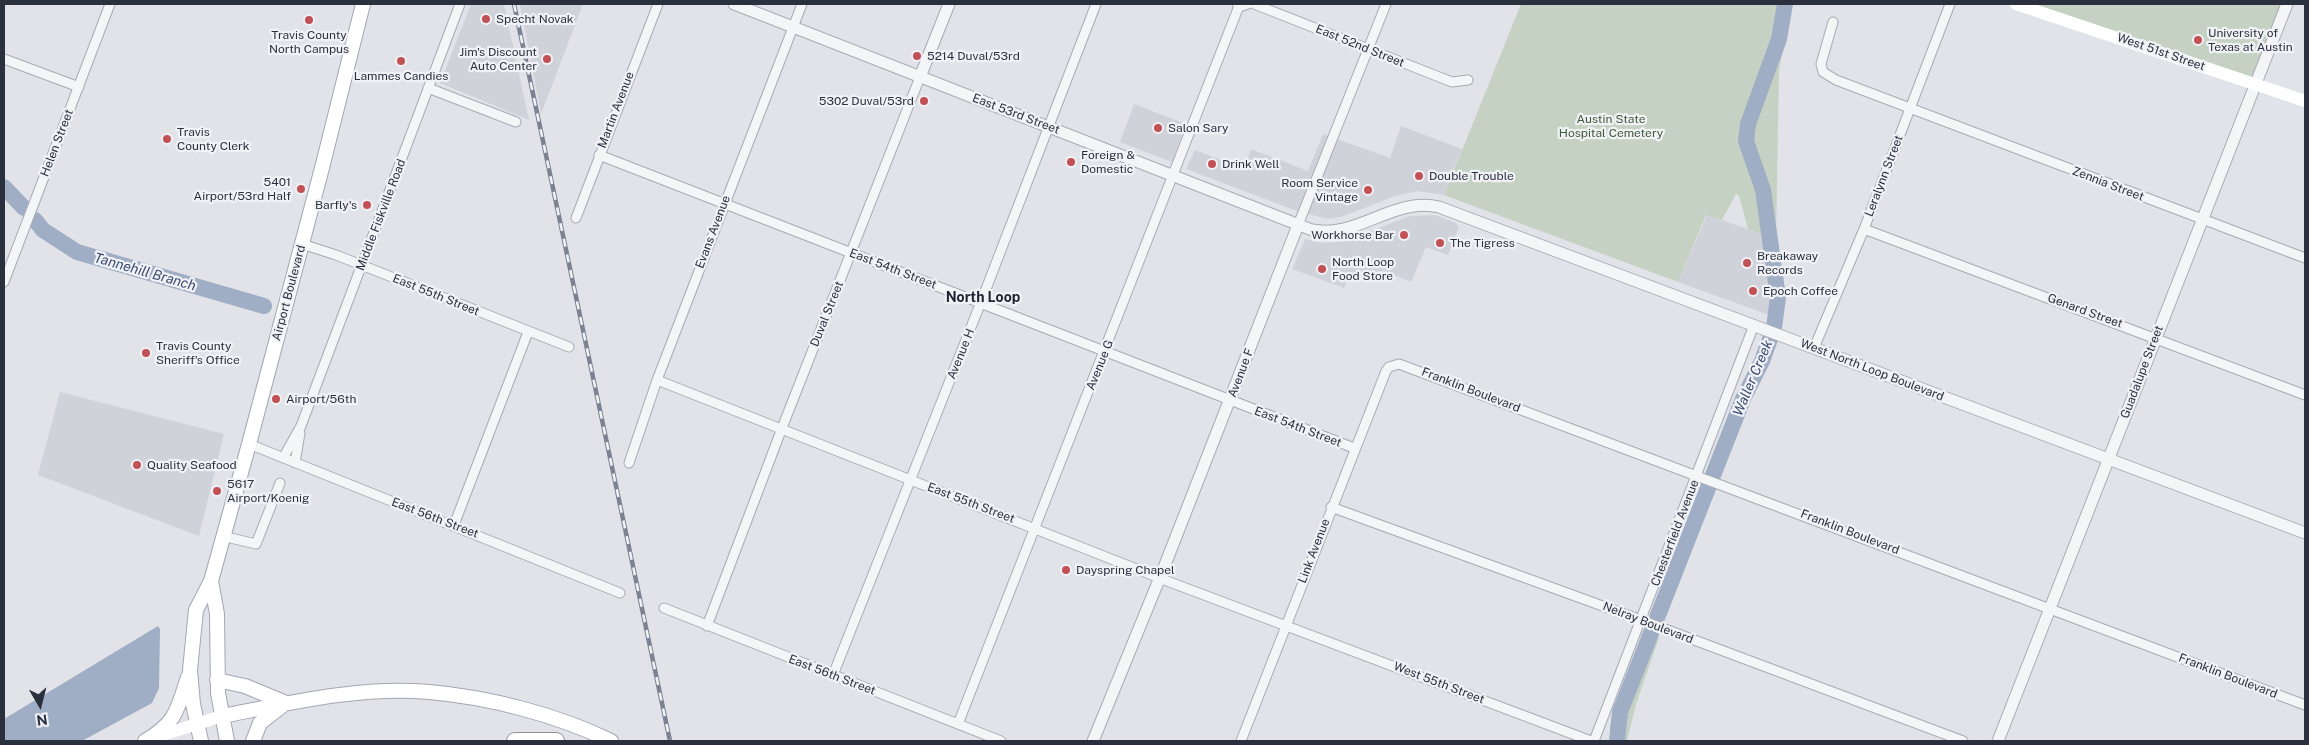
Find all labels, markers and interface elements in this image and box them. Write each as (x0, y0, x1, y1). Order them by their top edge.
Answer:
place label: Specht Novak (496, 12, 574, 26)
marker: Specht Novak (480, 13, 492, 25)
marker: Travis County North Campus (303, 14, 315, 26)
street label: East 52nd Street (1314, 22, 1406, 70)
place label: University of Texas at Austin (2208, 26, 2293, 54)
place label: Travis County North Campus (269, 28, 349, 56)
street label: West 51st Street (2115, 30, 2207, 74)
marker: University of Texas at Austin (2192, 34, 2204, 46)
place label: Jim's Discount Auto Center (460, 45, 537, 73)
place label: 5214 Duval/53rd (927, 49, 1020, 63)
marker: 5214 Duval/53rd (911, 50, 923, 62)
marker: Jim's Discount Auto Center (541, 53, 553, 65)
marker: Lammes Candies (395, 55, 407, 67)
place label: Lammes Candies (354, 69, 448, 83)
street label: Martin Avenue (595, 70, 637, 150)
street label: East 53rd Street (970, 91, 1062, 137)
place label: 5302 Duval/53rd (819, 94, 914, 108)
marker: 5302 Duval/53rd (918, 95, 930, 107)
street label: Helen Street (38, 107, 76, 179)
park label: Austin State Hospital Cemetery (1559, 112, 1663, 140)
place label: Salon Sary (1168, 121, 1229, 135)
marker: Salon Sary (1152, 122, 1164, 134)
place label: Travis County Clerk (177, 125, 250, 153)
marker: Travis County Clerk (161, 133, 173, 145)
street label: Leralynn Street (1862, 133, 1906, 219)
place label: Foreign & Domestic (1081, 148, 1135, 176)
marker: Foreign & Domestic (1065, 156, 1077, 168)
street label: Middle Fiskville Road (353, 157, 409, 273)
place label: Drink Well (1222, 157, 1279, 171)
marker: Drink Well (1206, 158, 1218, 170)
street label: Zennia Street (2070, 164, 2146, 204)
place label: Double Trouble (1429, 169, 1514, 183)
marker: Double Trouble (1413, 170, 1425, 182)
place label: 5401 Airport/53rd Half (194, 175, 291, 203)
place label: Room Service Vintage (1281, 176, 1358, 204)
marker: 5401 Airport/53rd Half (295, 183, 307, 195)
marker: Room Service Vintage (1362, 184, 1374, 196)
street label: Evans Avenue (693, 194, 733, 270)
place label: Barfly's (315, 198, 357, 212)
marker: Barfly's (361, 199, 373, 211)
place label: Workhorse Bar (1311, 228, 1394, 242)
marker: Workhorse Bar (1398, 229, 1410, 241)
place label: The Tigress (1450, 236, 1515, 250)
marker: The Tigress (1434, 237, 1446, 249)
street label: Airport Boulevard (269, 244, 309, 342)
street label: East 54th Street (847, 246, 939, 292)
water label: Tannehill Branch (92, 249, 198, 295)
place label: Breakaway Records (1757, 249, 1818, 277)
place label: North Loop Food Store (1332, 255, 1394, 283)
marker: Breakaway Records (1741, 257, 1753, 269)
marker: North Loop Food Store (1316, 263, 1328, 275)
street label: East 55th Street (390, 271, 482, 319)
street label: Duval Street (807, 279, 847, 349)
place label: Epoch Coffee (1763, 284, 1838, 298)
marker: Epoch Coffee (1747, 285, 1759, 297)
district label: North Loop (946, 290, 1020, 306)
street label: Genard Street (2045, 291, 2125, 331)
street label: Guadalupe Street (2118, 323, 2166, 421)
street label: Avenue H (944, 327, 978, 381)
street label: West North Loop Boulevard (1798, 336, 1946, 404)
water label: Waller Creek (1729, 337, 1777, 419)
street label: Avenue G (1083, 338, 1117, 392)
place label: Travis County Sheriff's Office (156, 339, 240, 367)
street label: Avenue F (1225, 346, 1257, 400)
marker: Travis County Sheriff's Office (140, 347, 152, 359)
street label: Franklin Boulevard (1420, 365, 1522, 415)
place label: Airport/56th (286, 392, 356, 406)
marker: Airport/56th (270, 393, 282, 405)
street label: East 54th Street (1252, 404, 1344, 450)
place label: Quality Seafood (147, 458, 237, 472)
marker: Quality Seafood (131, 459, 143, 471)
place label: 5617 Airport/Koenig (227, 477, 309, 505)
street label: Chesterfield Avenue (1648, 478, 1702, 588)
street label: East 55th Street (925, 480, 1017, 526)
marker: 5617 Airport/Koenig (211, 485, 223, 497)
street label: East 56th Street (389, 495, 481, 541)
street label: Franklin Boulevard (1799, 507, 1901, 557)
street label: Link Avenue (1295, 517, 1333, 585)
place label: Dayspring Chapel (1076, 563, 1175, 577)
marker: Dayspring Chapel (1060, 564, 1072, 576)
street label: Nelray Boulevard (1601, 599, 1695, 647)
street label: Franklin Boulevard (2177, 651, 2279, 701)
street label: East 56th Street (786, 652, 878, 698)
street label: West 55th Street (1392, 659, 1486, 707)
north arrow (15, 680, 65, 730)
text: N (36, 711, 49, 729)

